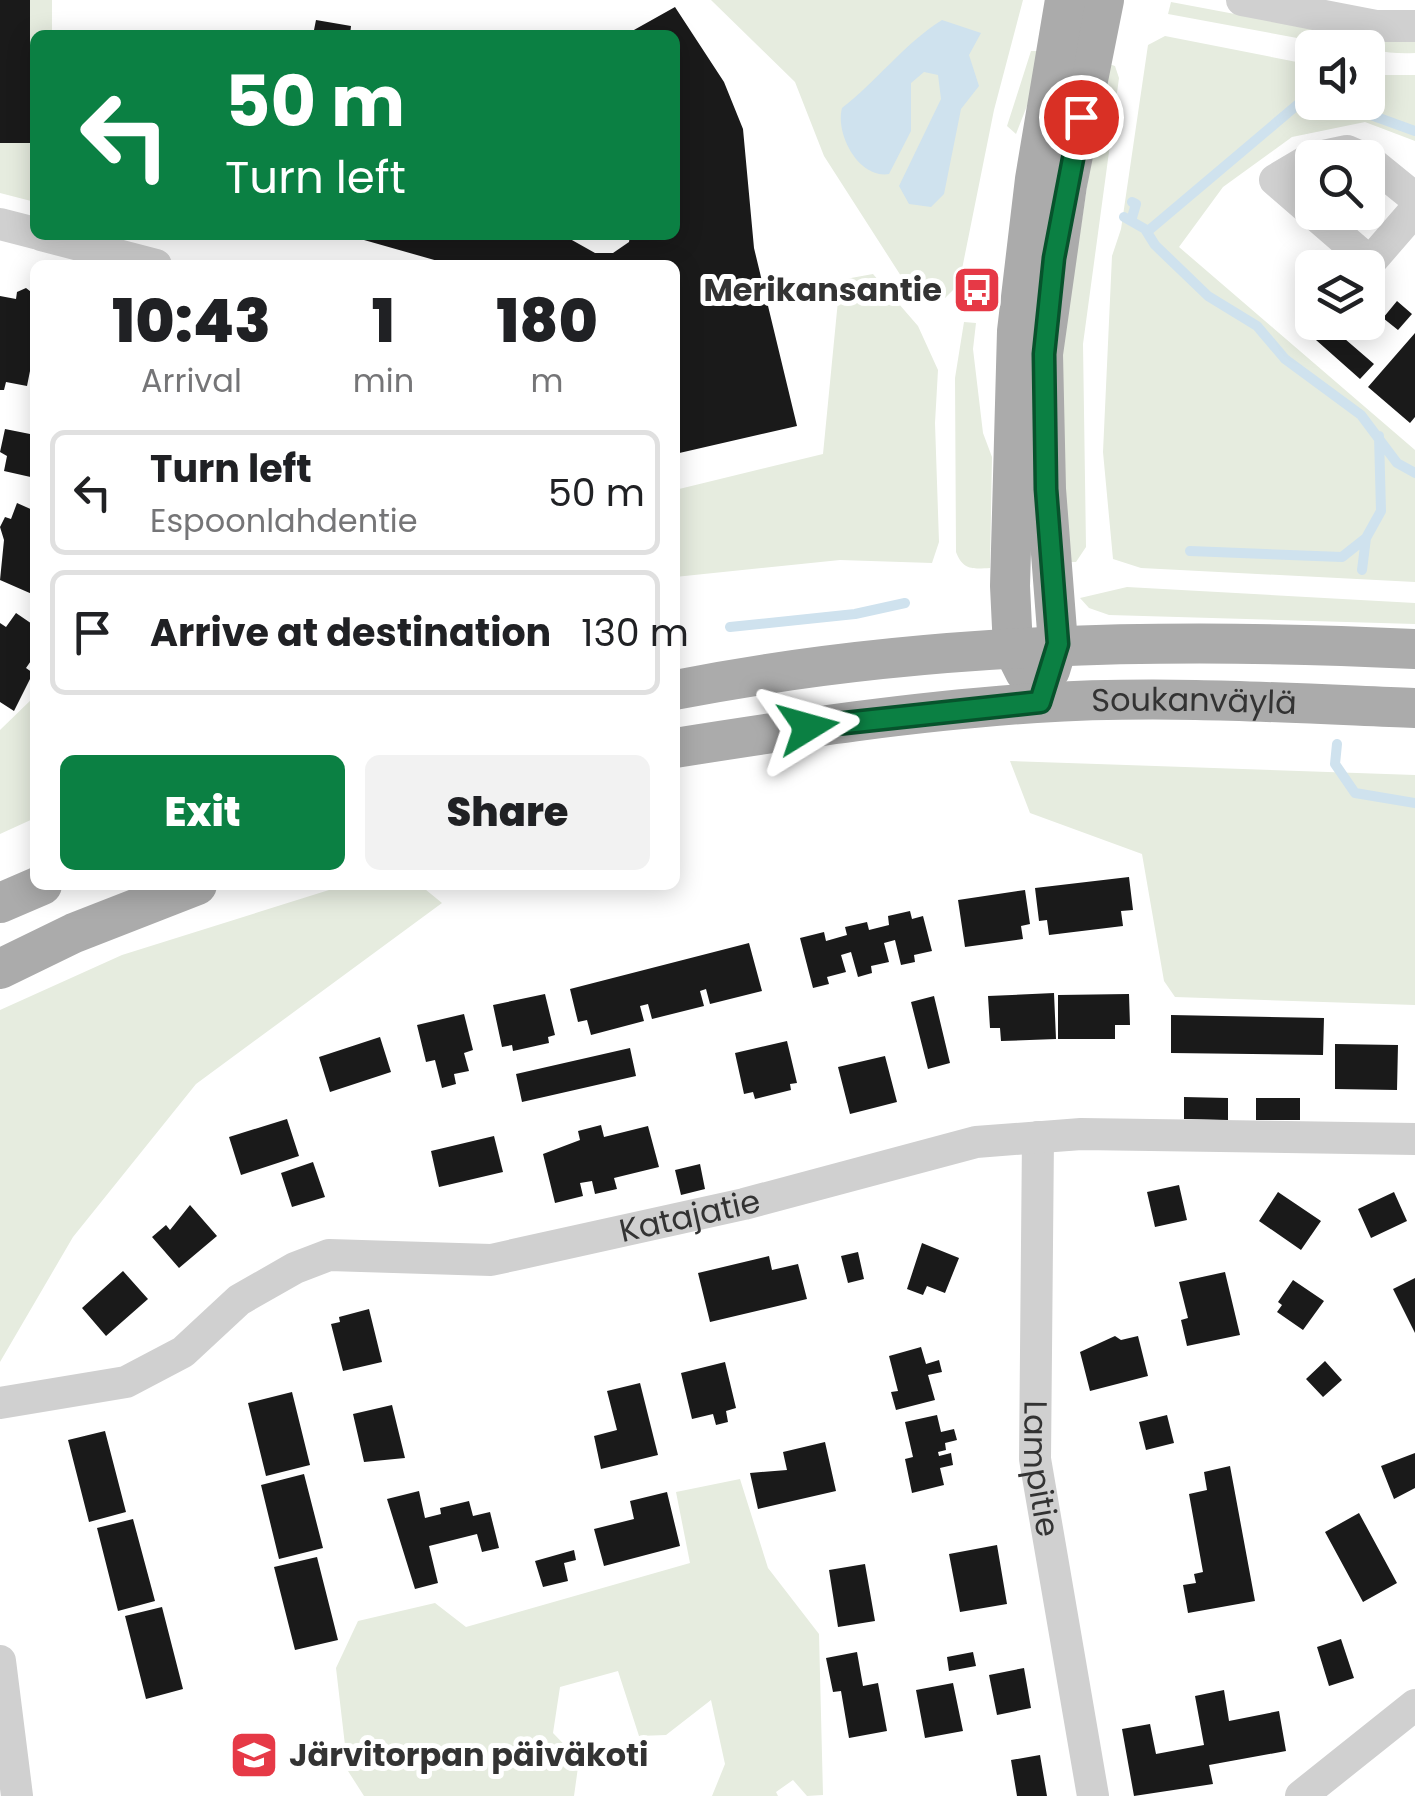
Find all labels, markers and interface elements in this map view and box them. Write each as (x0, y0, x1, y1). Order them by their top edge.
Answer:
map controls (1295, 30, 1385, 340)
button: sound (1295, 30, 1385, 120)
text: 50 m (225, 52, 405, 151)
icon: left (60, 70, 190, 200)
pin (1039, 75, 1124, 160)
icon: arrive (1054, 90, 1109, 145)
button: search (1295, 140, 1385, 230)
text: Turn left (225, 146, 406, 209)
button: layers (1295, 250, 1385, 340)
bus stop icon: Merikansantie (951, 264, 1003, 316)
place label: Merikansantie (703, 267, 942, 312)
text: 10:43 (112, 279, 271, 363)
text: 1 (372, 279, 395, 363)
text: 180 (496, 279, 598, 363)
text: Arrival (141, 358, 242, 403)
text: min (353, 358, 414, 403)
text: m (531, 358, 564, 403)
text: Turn left (150, 442, 312, 495)
icon: left (65, 465, 120, 520)
text: 50 m (548, 466, 645, 519)
text: Espoonlahdentie (150, 498, 418, 543)
icon: arrive (65, 605, 120, 660)
text: Arrive at destination (150, 606, 551, 659)
text: 130 m (581, 606, 689, 659)
position arrow (756, 675, 860, 779)
street label: Soukanväylä (1091, 677, 1298, 725)
button: Exit (60, 755, 345, 870)
button: Share (365, 755, 650, 870)
street label: Katajatie (615, 1178, 765, 1253)
street label: Lampitie (1013, 1400, 1071, 1540)
school or university icon: Järvitorpan päiväkoti (228, 1729, 280, 1781)
place label: Järvitorpan päiväkoti (289, 1732, 649, 1777)

